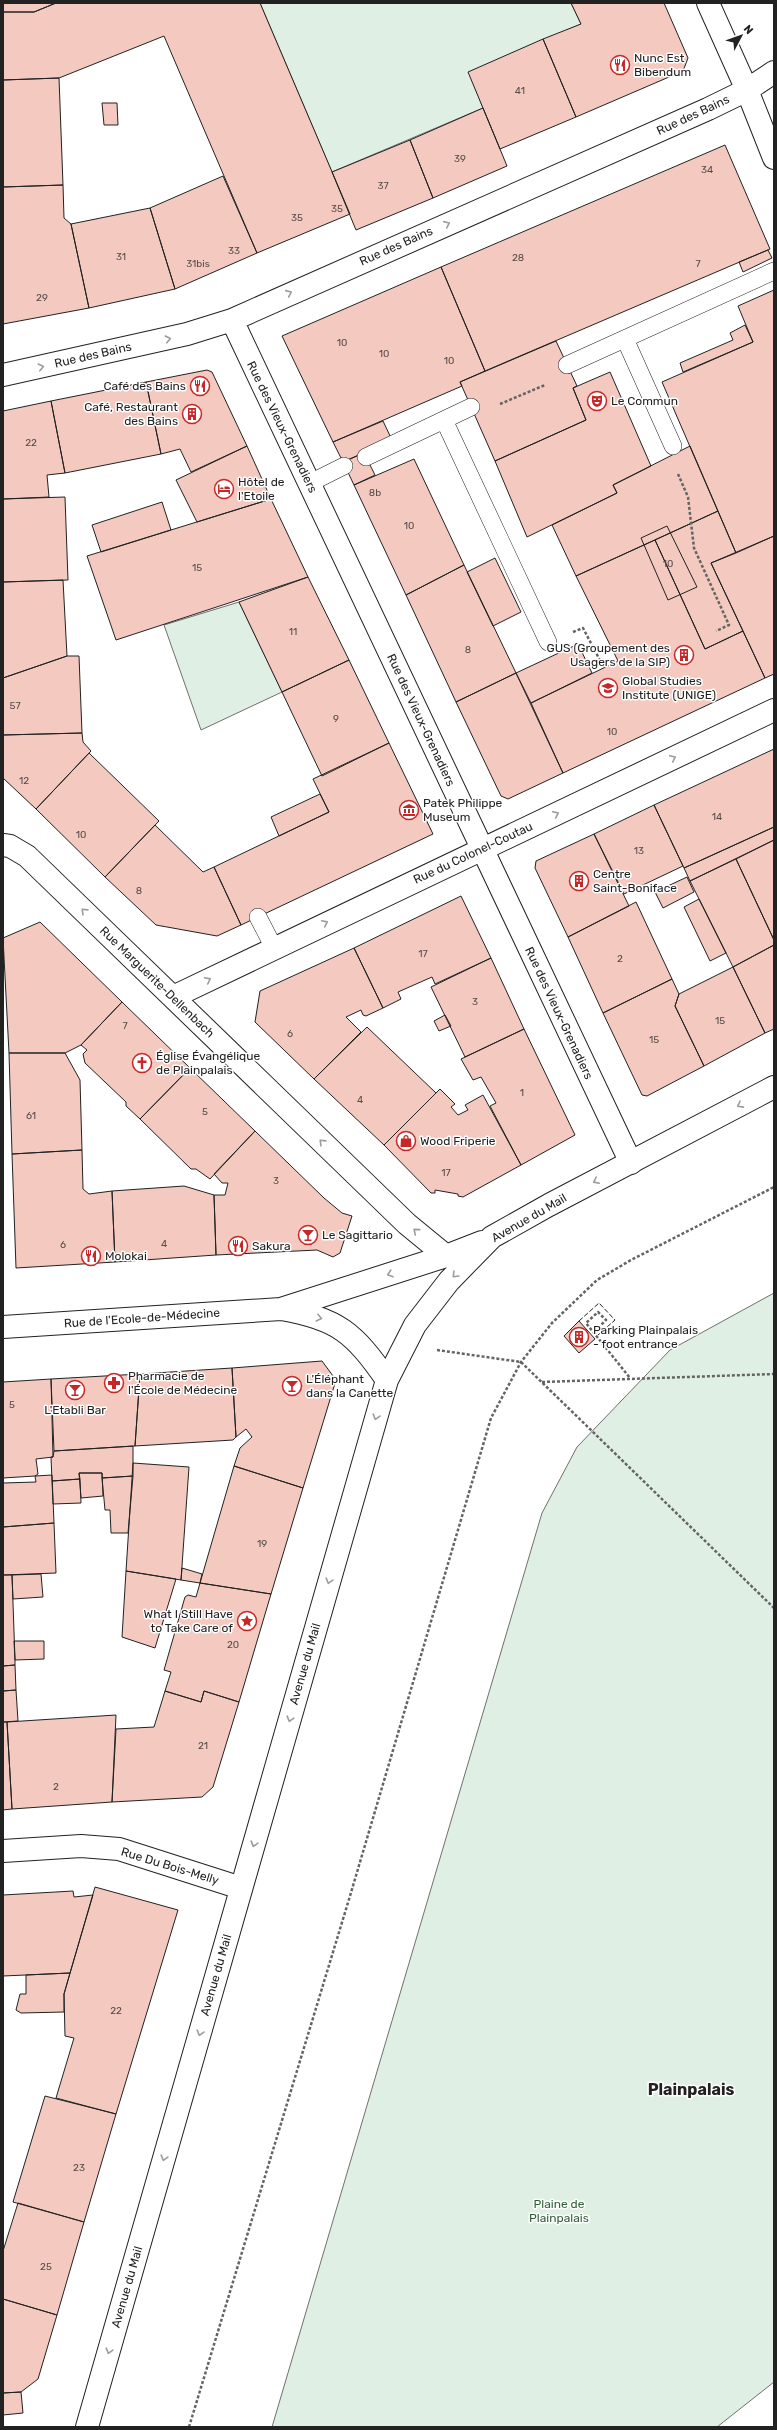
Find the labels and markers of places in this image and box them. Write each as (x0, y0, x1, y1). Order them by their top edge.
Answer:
place label: Nunc Est Bibendum (634, 51, 691, 79)
restaurant icon: Nunc Est Bibendum (609, 54, 631, 76)
restaurant icon: Café des Bains (189, 375, 211, 397)
place label: Café des Bains (103, 379, 186, 393)
theatre icon: Le Commun (586, 390, 608, 412)
place label: Le Commun (611, 394, 678, 408)
place label: Café, Restaurant des Bains (84, 400, 178, 428)
building icon: Café, Restaurant des Bains (181, 403, 203, 425)
place label: Hôtel de l'Etoile (238, 475, 285, 503)
hotel icon: Hôtel de l'Etoile (213, 478, 235, 500)
place label: GUS (Groupement des Usagers de la SIP) (547, 641, 670, 669)
building icon: GUS (Groupement des Usagers de la SIP) (673, 644, 695, 666)
place label: Global Studies Institute (UNIGE) (622, 674, 716, 702)
school or university icon: Global Studies Institute (UNIGE) (597, 677, 619, 699)
place label: Patek Philippe Museum (423, 796, 503, 824)
museum icon: Patek Philippe Museum (398, 799, 420, 821)
place label: Centre Saint-Boniface (593, 867, 677, 895)
building icon: Centre Saint-Boniface (568, 870, 590, 892)
place label: Église Évangélique de Plainpalais (156, 1049, 260, 1077)
church icon: Église Évangélique de Plainpalais (131, 1052, 153, 1074)
shop icon: Wood Friperie (395, 1130, 417, 1152)
place label: Wood Friperie (420, 1134, 496, 1148)
bar icon: Le Sagittario (297, 1224, 319, 1246)
place label: Le Sagittario (322, 1228, 393, 1242)
restaurant icon: Sakura (227, 1235, 249, 1257)
place label: Sakura (252, 1239, 291, 1253)
restaurant icon: Molokai (80, 1245, 102, 1267)
place label: Molokai (105, 1249, 147, 1263)
place label: Parking Plainpalais - foot entrance (593, 1323, 698, 1351)
building icon: Parking Plainpalais - foot entrance (568, 1326, 590, 1348)
place label: Pharmacie de l'École de Médecine (128, 1369, 238, 1397)
pharmacy icon: Pharmacie de l'École de Médecine (103, 1372, 125, 1394)
place label: L'Éléphant dans la Canette (306, 1372, 394, 1400)
bar icon: L'Éléphant dans la Canette (281, 1375, 303, 1397)
bar icon: L'Etabli Bar (64, 1379, 86, 1401)
place label: L'Etabli Bar (44, 1403, 106, 1417)
place label: What I Still Have to Take Care of (144, 1607, 233, 1635)
place icon: What I Still Have to Take Care of (236, 1610, 258, 1632)

